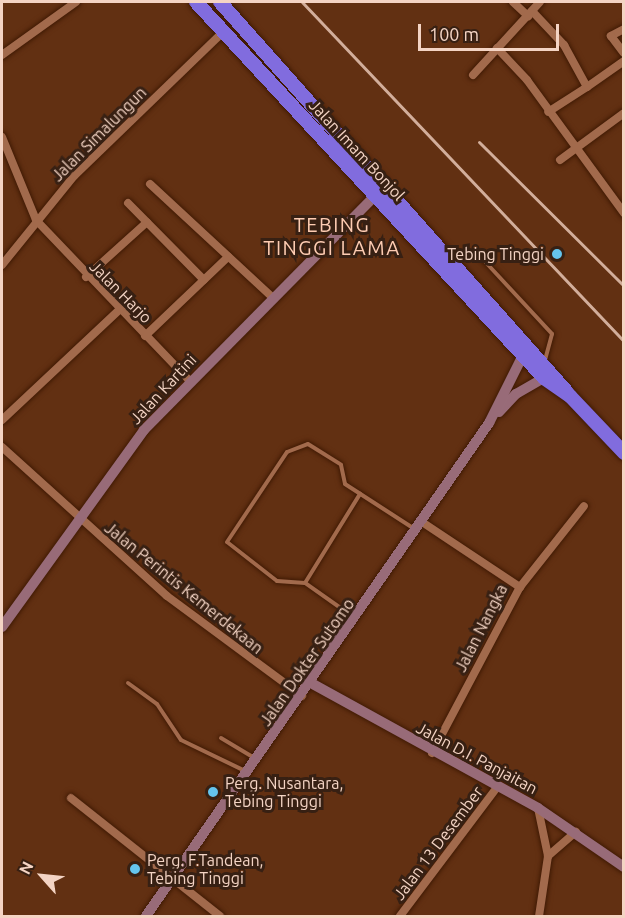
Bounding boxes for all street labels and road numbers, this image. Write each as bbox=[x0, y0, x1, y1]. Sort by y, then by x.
street label: Jalan Simalungun bbox=[48, 83, 150, 185]
street label: Jalan Imam Bonjol bbox=[305, 96, 409, 204]
street label: Jalan Harjo bbox=[86, 257, 156, 327]
street label: Jalan Kartini bbox=[126, 350, 200, 428]
street label: Jalan Perintis Kemerdekaan bbox=[101, 518, 267, 658]
street label: Jalan Nangka bbox=[451, 581, 511, 675]
street label: Jalan Dokter Sutomo bbox=[256, 595, 358, 729]
street label: Jalan D.I. Panjaitan bbox=[413, 718, 541, 798]
street label: Jalan 13 Desember bbox=[389, 783, 487, 903]

